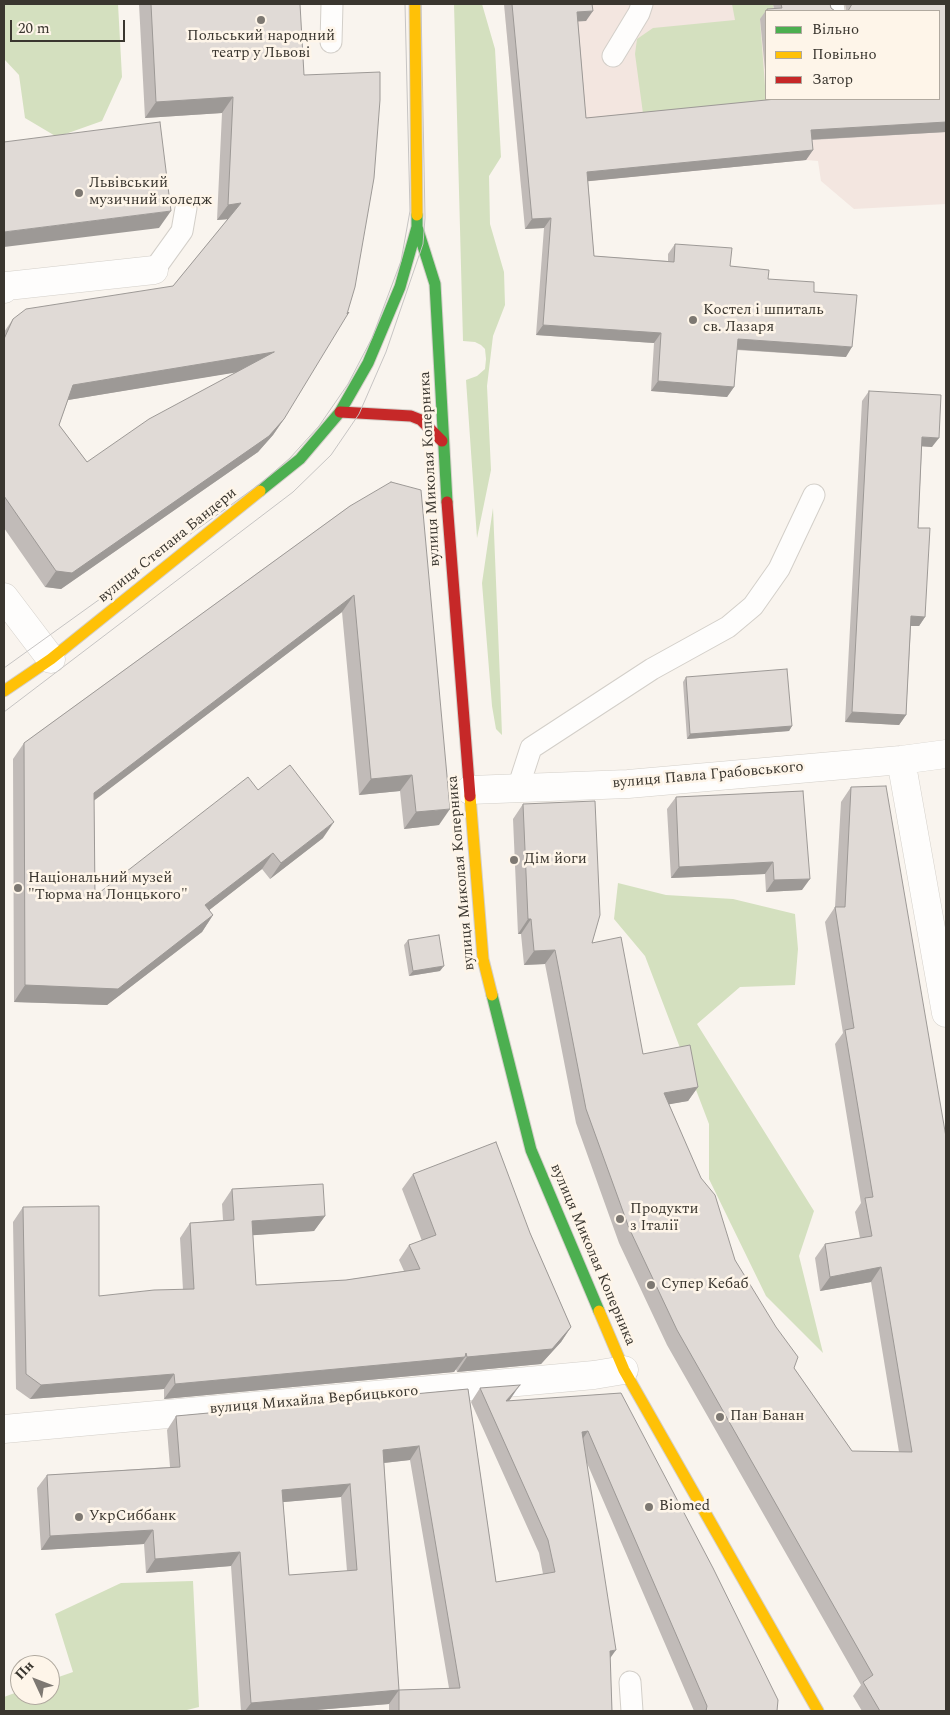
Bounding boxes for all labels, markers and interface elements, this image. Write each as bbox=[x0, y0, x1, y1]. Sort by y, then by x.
scale bar bbox=[12, 10, 128, 42]
legend bbox=[765, 10, 940, 100]
marker: Польський народний театр у Львові bbox=[255, 14, 267, 26]
text: 20 m bbox=[18, 17, 50, 40]
text: Вільно bbox=[812, 18, 859, 41]
place label: Польський народний театр у Львові bbox=[187, 28, 335, 63]
text: Повільно bbox=[812, 43, 877, 66]
text: Затор bbox=[812, 68, 853, 91]
place label: Львівський музичний коледж bbox=[89, 175, 213, 210]
marker: Львівський музичний коледж bbox=[73, 187, 85, 199]
place label: Костел і шпиталь св. Лазаря bbox=[703, 302, 824, 337]
marker: Костел і шпиталь св. Лазаря bbox=[687, 314, 699, 326]
street label: вулиця Миколая Коперника bbox=[417, 371, 445, 567]
street label: вулиця Степана Бандери bbox=[95, 485, 241, 607]
street label: вулиця Павла Грабовського bbox=[612, 759, 804, 793]
street label: вулиця Миколая Коперника bbox=[445, 775, 479, 971]
place label: Дім йоги bbox=[524, 851, 587, 869]
marker: Дім йоги bbox=[508, 854, 520, 866]
place label: Національний музей "Тюрма на Лонцького" bbox=[28, 870, 188, 905]
marker: Національний музей "Тюрма на Лонцького" bbox=[12, 882, 24, 894]
street label: вулиця Миколая Коперника bbox=[545, 1161, 639, 1349]
place label: Продукти з Італії bbox=[630, 1201, 698, 1236]
marker: Продукти з Італії bbox=[614, 1213, 626, 1225]
place label: Супер Кебаб bbox=[661, 1276, 749, 1294]
marker: Супер Кебаб bbox=[645, 1279, 657, 1291]
street label: вулиця Михайла Вербицького bbox=[209, 1383, 419, 1419]
place label: Пан Банан bbox=[730, 1408, 804, 1426]
marker: Пан Банан bbox=[714, 1411, 726, 1423]
place label: Biomed bbox=[659, 1498, 710, 1516]
marker: Biomed bbox=[643, 1501, 655, 1513]
place label: УкрСиббанк bbox=[89, 1508, 176, 1526]
marker: УкрСиббанк bbox=[73, 1511, 85, 1523]
north arrow bbox=[10, 1655, 60, 1705]
text: Пн bbox=[10, 1656, 39, 1685]

